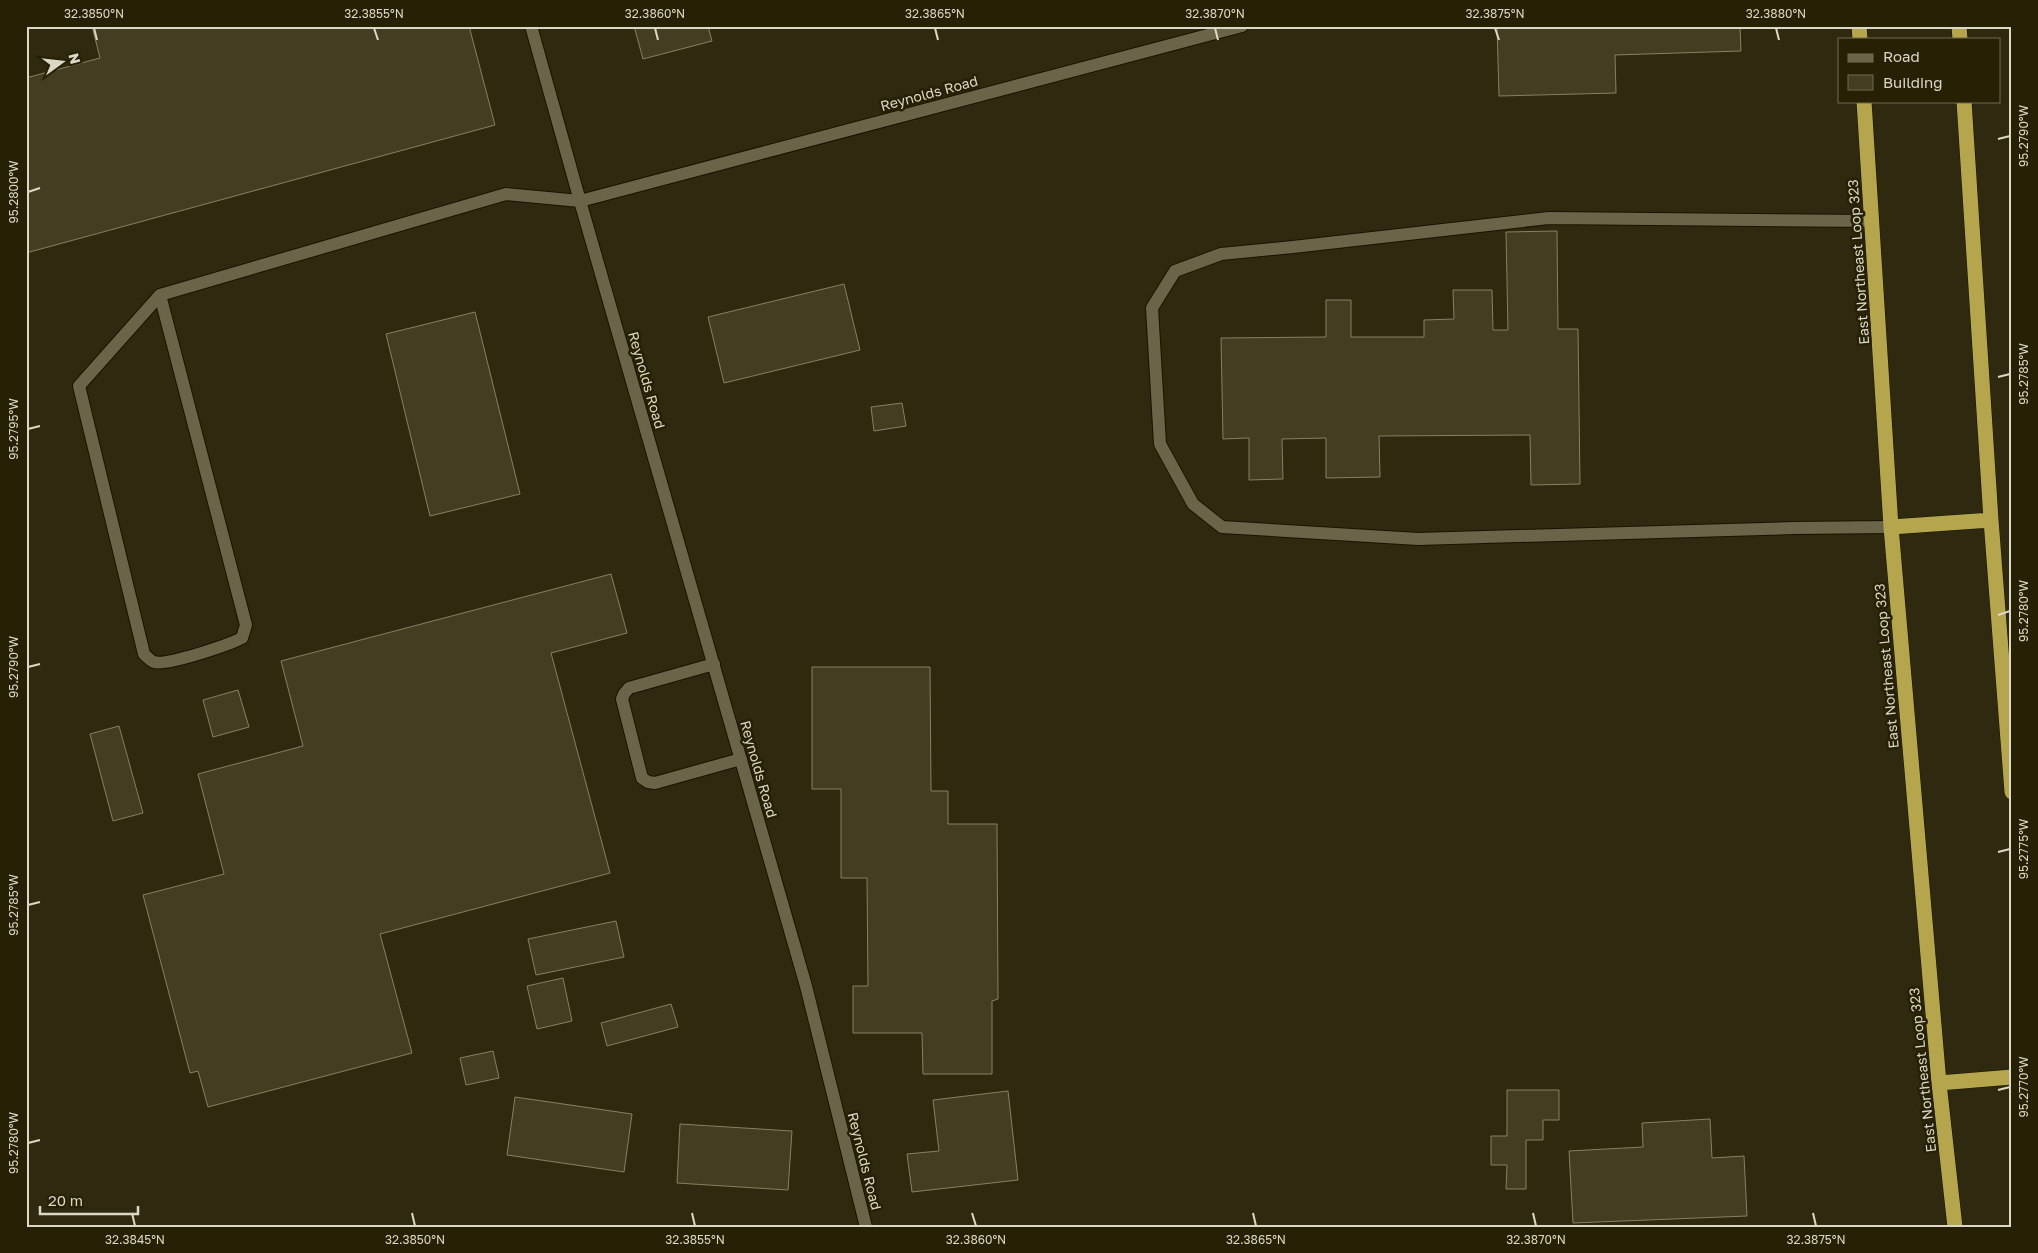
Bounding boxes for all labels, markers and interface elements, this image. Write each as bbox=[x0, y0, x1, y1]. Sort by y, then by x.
text: 32.3850°N bbox=[64, 6, 124, 21]
text: 32.3855°N bbox=[344, 6, 404, 21]
text: 32.3860°N bbox=[625, 6, 685, 21]
text: 32.3865°N bbox=[905, 6, 965, 21]
text: 32.3870°N bbox=[1185, 6, 1245, 21]
text: 32.3875°N bbox=[1465, 6, 1525, 21]
text: 32.3880°N bbox=[1746, 6, 1806, 21]
north arrow bbox=[38, 38, 88, 88]
legend bbox=[1838, 38, 2000, 102]
text: Road bbox=[1883, 47, 1920, 65]
text: N bbox=[65, 51, 85, 66]
street label: Reynolds Road bbox=[878, 72, 980, 114]
text: Building bbox=[1883, 73, 1943, 91]
text: 95.2790°W bbox=[2016, 105, 2031, 167]
text: 95.2800°W bbox=[6, 160, 21, 224]
street label: East Northeast Loop 323 bbox=[1844, 179, 1872, 345]
street label: Reynolds Road bbox=[625, 329, 669, 431]
text: 95.2785°W bbox=[2016, 343, 2031, 405]
text: 95.2795°W bbox=[6, 398, 21, 460]
text: 95.2780°W bbox=[2016, 579, 2031, 642]
street label: East Northeast Loop 323 bbox=[1870, 583, 1902, 749]
text: 95.2790°W bbox=[6, 636, 21, 698]
street label: Reynolds Road bbox=[737, 718, 781, 820]
text: 95.2775°W bbox=[2016, 818, 2031, 879]
text: 95.2785°W bbox=[6, 874, 21, 936]
street label: East Northeast Loop 323 bbox=[1905, 987, 1939, 1153]
text: 95.2770°W bbox=[2016, 1056, 2031, 1118]
street label: Reynolds Road bbox=[845, 1110, 885, 1212]
text: 95.2780°W bbox=[6, 1111, 21, 1174]
scale bar bbox=[40, 1183, 138, 1215]
text: 20 m bbox=[48, 1191, 83, 1209]
text: 32.3845°N bbox=[105, 1232, 165, 1247]
text: 32.3850°N bbox=[385, 1232, 445, 1247]
text: 32.3855°N bbox=[665, 1232, 725, 1247]
text: 32.3860°N bbox=[946, 1232, 1006, 1247]
text: 32.3865°N bbox=[1226, 1232, 1286, 1247]
text: 32.3870°N bbox=[1506, 1232, 1566, 1247]
text: 32.3875°N bbox=[1786, 1232, 1846, 1247]

